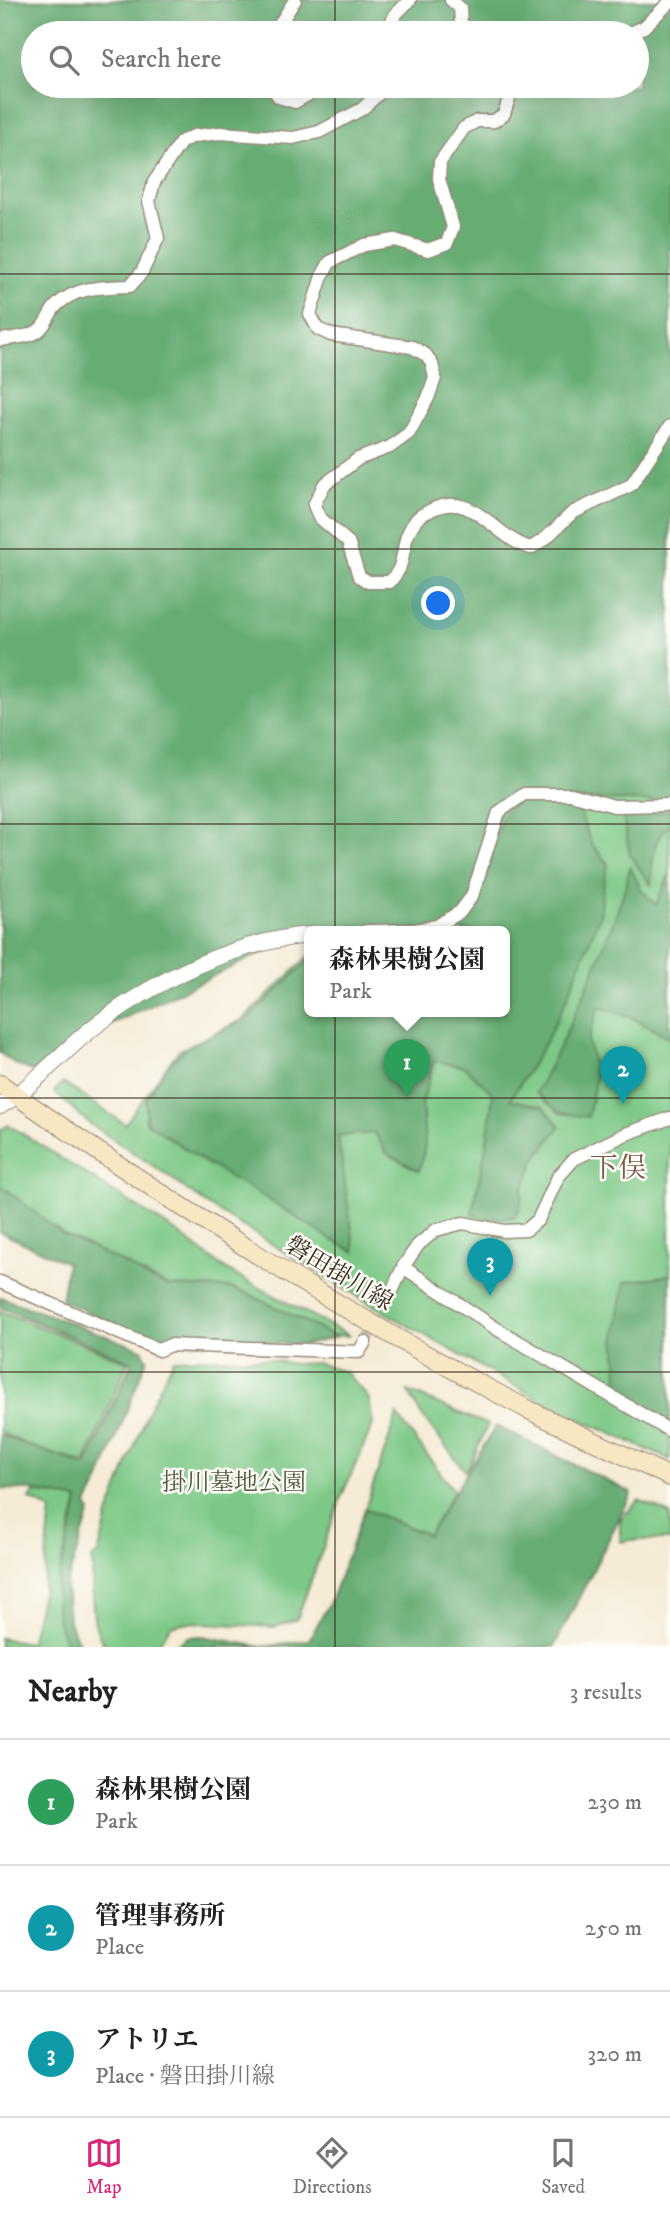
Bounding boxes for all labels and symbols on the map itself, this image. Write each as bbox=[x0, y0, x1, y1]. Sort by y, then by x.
your location bbox=[421, 586, 455, 620]
pin: 1 bbox=[384, 1039, 430, 1097]
pin: 2 bbox=[600, 1046, 646, 1104]
district label: 下俣 bbox=[590, 1151, 646, 1186]
street label: 磐田掛川線 bbox=[280, 1230, 398, 1318]
pin: 3 bbox=[467, 1238, 513, 1296]
park label: 掛川墓地公園 bbox=[162, 1468, 306, 1498]

